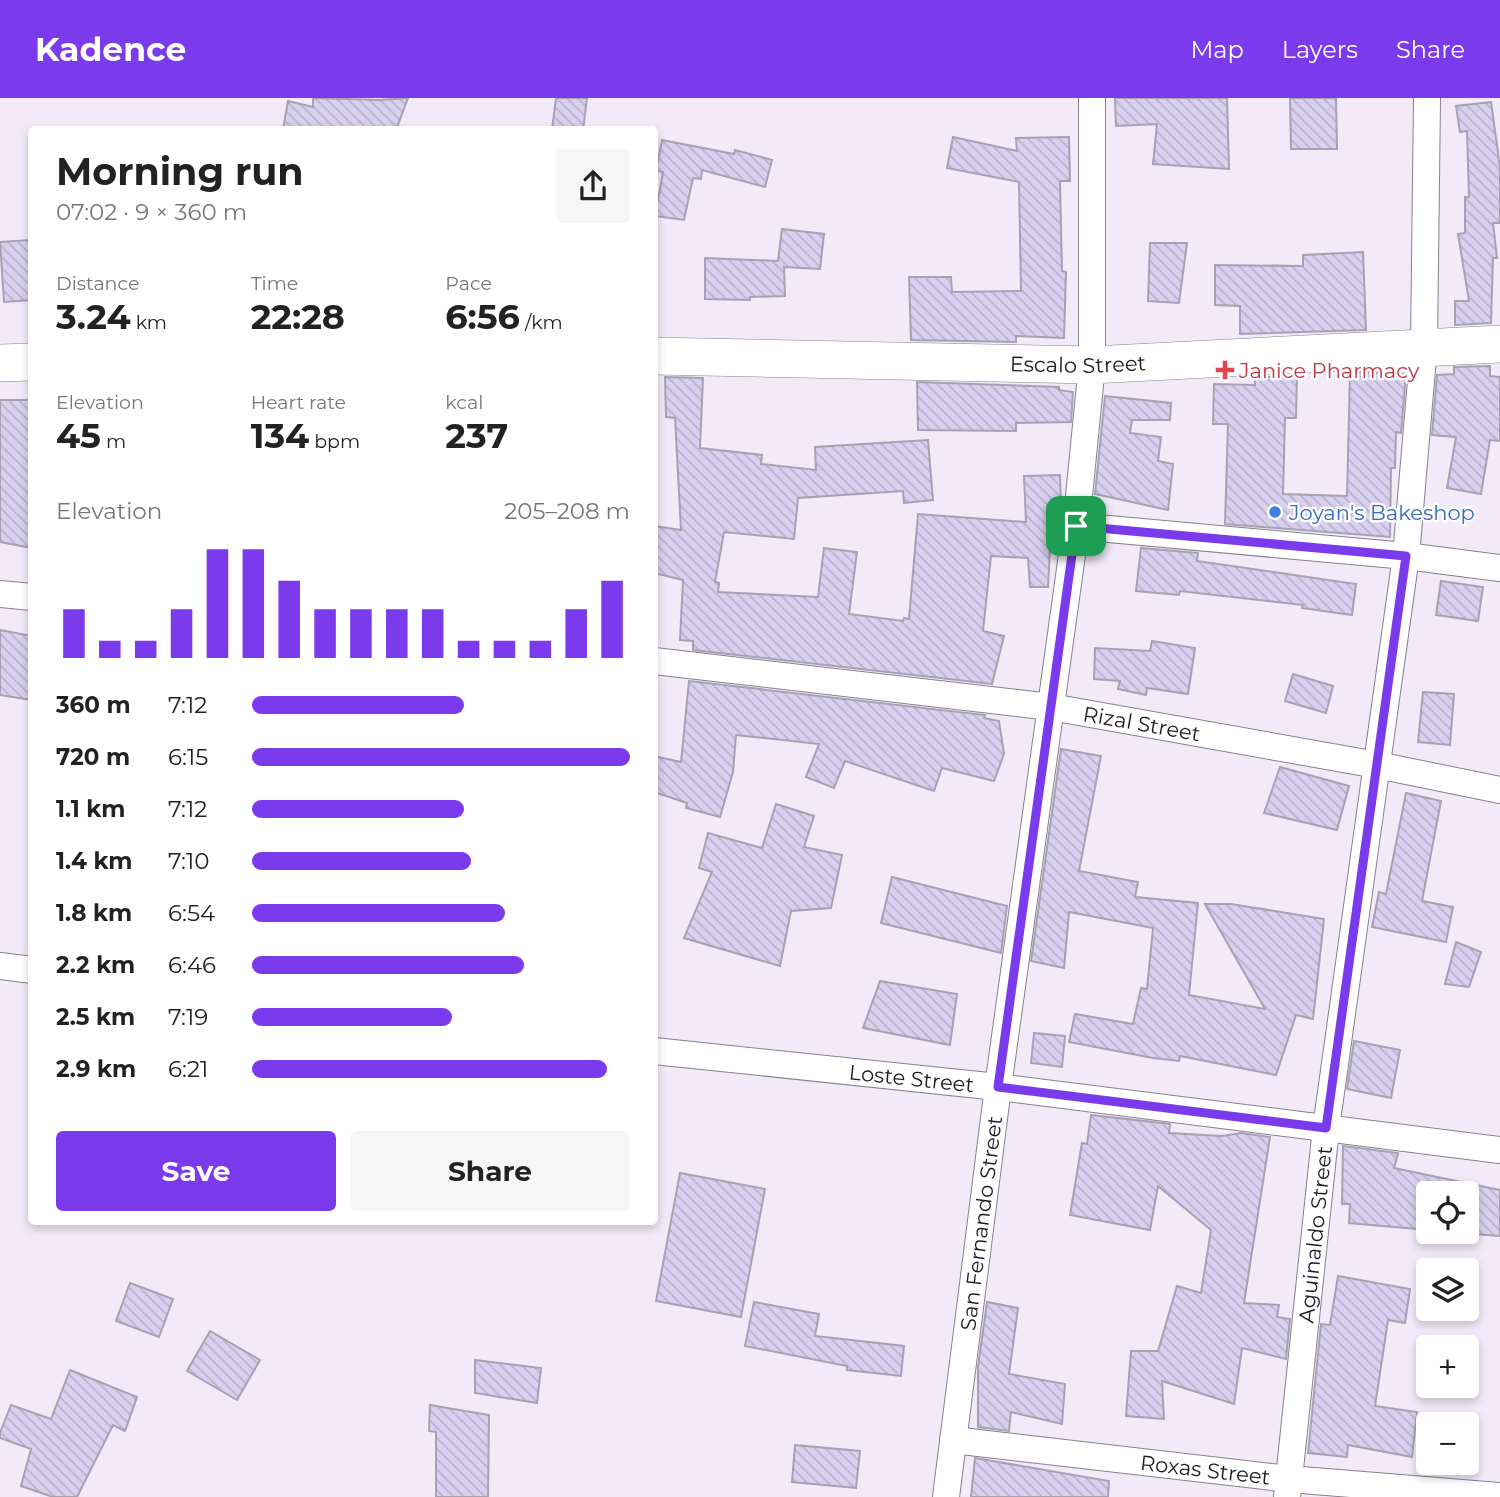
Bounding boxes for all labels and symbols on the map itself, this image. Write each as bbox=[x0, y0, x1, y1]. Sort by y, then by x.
street label: Escalo Street bbox=[1010, 350, 1147, 378]
place label: Janice Pharmacy bbox=[1238, 358, 1420, 383]
marker: Janice Pharmacy bbox=[1217, 362, 1233, 378]
pin bbox=[1046, 496, 1106, 556]
place label: Joyan's Bakeshop bbox=[1288, 500, 1475, 525]
marker: Joyan's Bakeshop bbox=[1267, 504, 1283, 520]
street label: Rizal Street bbox=[1081, 700, 1203, 746]
street label: Loste Street bbox=[848, 1059, 975, 1097]
street label: San Fernando Street bbox=[955, 1114, 1007, 1332]
street label: Aguinaldo Street bbox=[1293, 1145, 1337, 1324]
street label: Roxas Street bbox=[1139, 1449, 1272, 1489]

